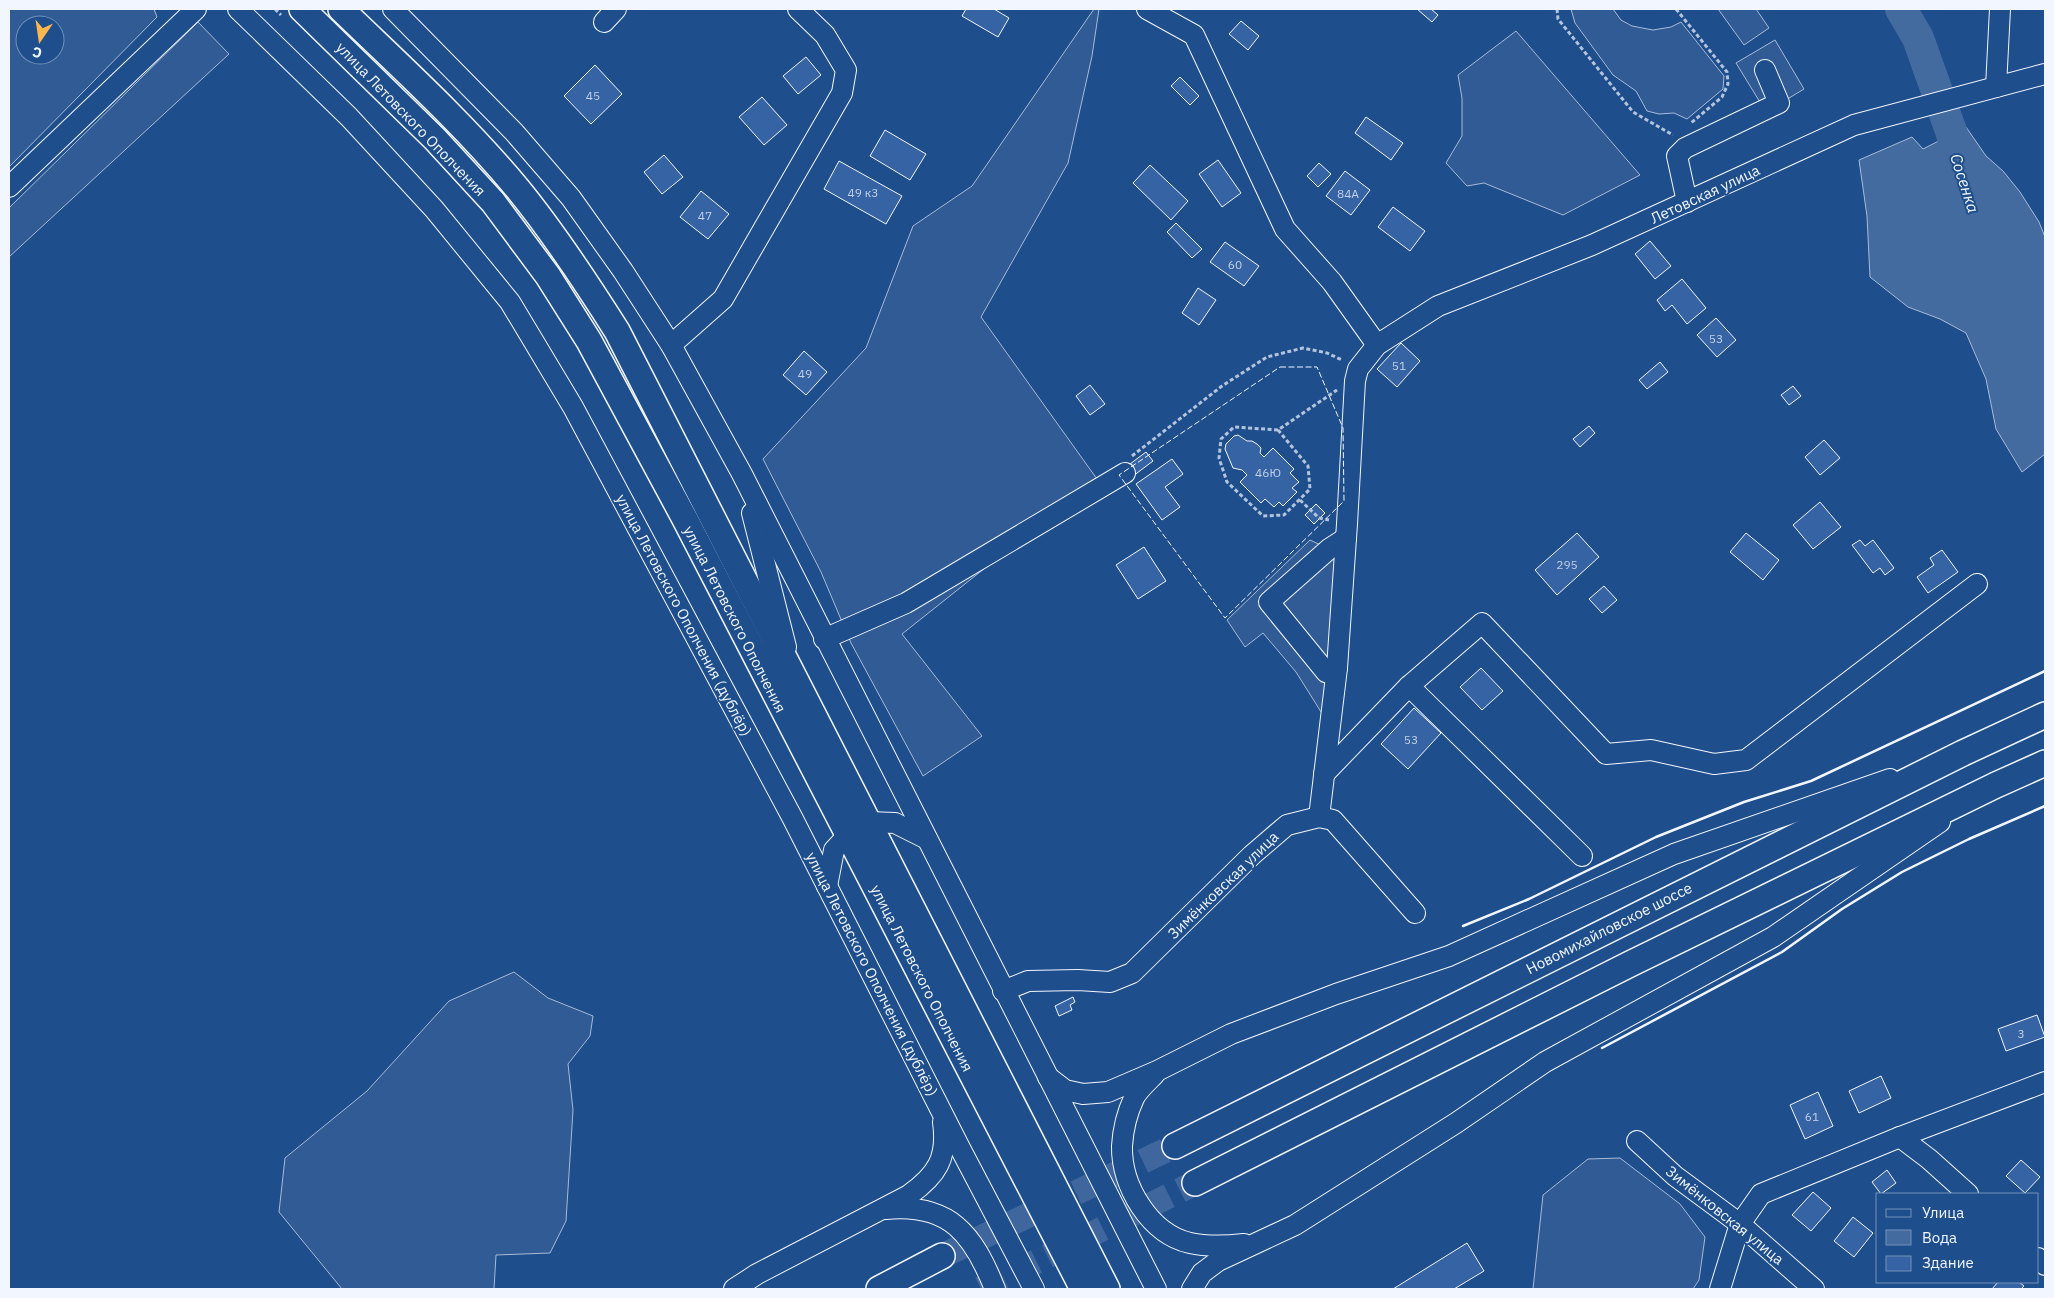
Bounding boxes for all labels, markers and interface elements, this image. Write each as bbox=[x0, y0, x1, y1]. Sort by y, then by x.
north arrow bbox=[15, 15, 65, 65]
street label: улица Летовского Ополчения bbox=[332, 38, 490, 200]
text: С bbox=[31, 43, 44, 62]
house number: 45 bbox=[586, 88, 600, 103]
water label: Сосенка bbox=[1946, 151, 1984, 215]
street label: Летовская улица bbox=[1647, 160, 1763, 228]
house number: 49 к3 bbox=[847, 185, 879, 200]
house number: 84А bbox=[1337, 186, 1359, 201]
house number: 47 bbox=[698, 208, 712, 223]
house number: 60 bbox=[1228, 257, 1242, 272]
house number: 53 bbox=[1709, 331, 1723, 346]
house number: 51 bbox=[1392, 358, 1406, 373]
house number: 49 bbox=[798, 366, 812, 381]
house number: 46Ю bbox=[1255, 465, 1281, 480]
street label: улица Летовского Ополчения (дублёр) bbox=[612, 491, 756, 739]
street label: улица Летовского Ополчения bbox=[680, 523, 790, 715]
house number: 295 bbox=[1556, 557, 1578, 572]
house number: 53 bbox=[1404, 732, 1418, 747]
street label: Зимёнковская улица bbox=[1164, 827, 1282, 943]
street label: улица Летовского Ополчения (дублёр) bbox=[802, 849, 942, 1099]
street label: Новомихайловское шоссе bbox=[1523, 878, 1695, 978]
street label: улица Летовского Ополчения bbox=[867, 882, 977, 1074]
house number: 3 bbox=[2017, 1026, 2025, 1041]
house number: 61 bbox=[1805, 1109, 1819, 1124]
street label: Зимёнковская улица bbox=[1662, 1161, 1788, 1269]
legend bbox=[1876, 1193, 2039, 1283]
text: Улица bbox=[1922, 1203, 1964, 1222]
text: Вода bbox=[1922, 1228, 1957, 1247]
text: Здание bbox=[1922, 1253, 1974, 1272]

